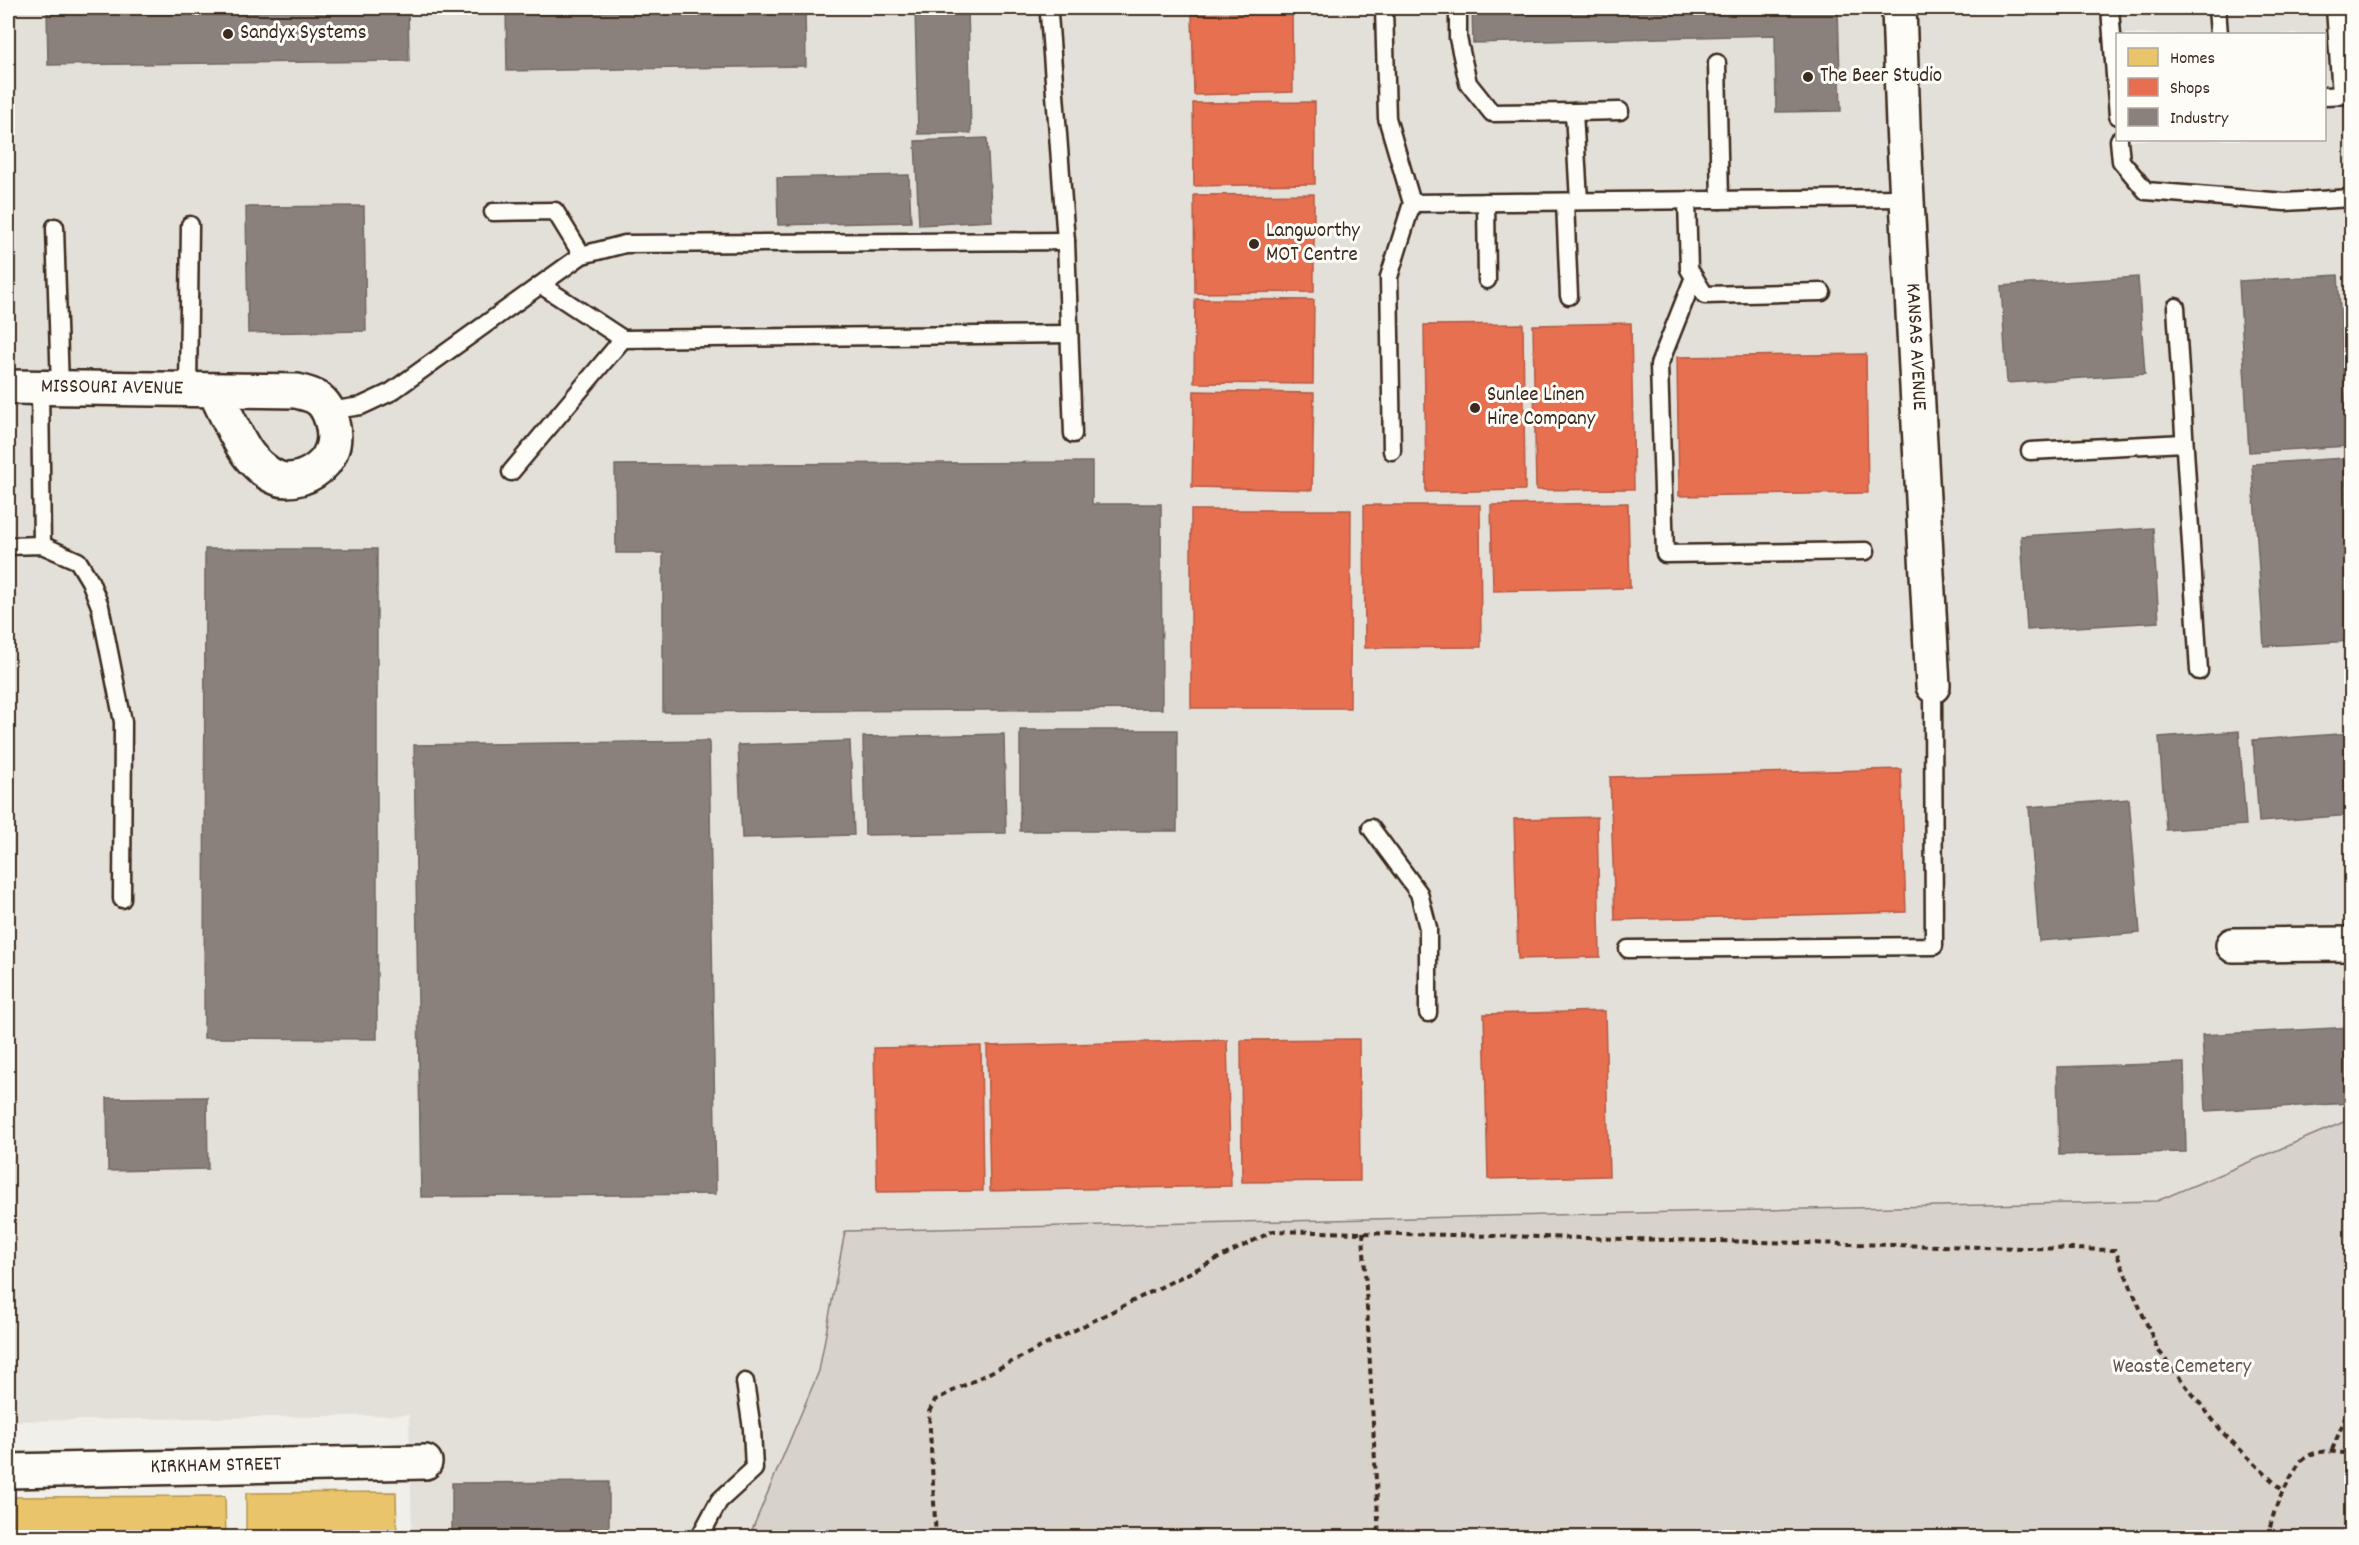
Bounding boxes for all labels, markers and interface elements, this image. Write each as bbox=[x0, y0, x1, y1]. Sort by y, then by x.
place label: Sandyx Systems bbox=[240, 19, 367, 49]
marker: Sandyx Systems bbox=[221, 27, 235, 41]
legend bbox=[2116, 33, 2326, 141]
text: Homes bbox=[2170, 47, 2215, 72]
place label: The Beer Studio bbox=[1820, 62, 1942, 92]
marker: The Beer Studio bbox=[1801, 70, 1815, 84]
text: Shops bbox=[2170, 77, 2210, 102]
text: Industry bbox=[2170, 107, 2229, 132]
place label: Langworthy MOT Centre bbox=[1266, 217, 1360, 271]
marker: Langworthy MOT Centre bbox=[1247, 237, 1261, 251]
street label: KANSAS AVENUE bbox=[1896, 282, 1933, 412]
street label: MISSOURI AVENUE bbox=[41, 372, 184, 404]
place label: Sunlee Linen Hire Company bbox=[1487, 381, 1596, 435]
marker: Sunlee Linen Hire Company bbox=[1468, 401, 1482, 415]
park label: Weaste Cemetery bbox=[2113, 1353, 2252, 1383]
street label: KIRKHAM STREET bbox=[150, 1450, 282, 1483]

